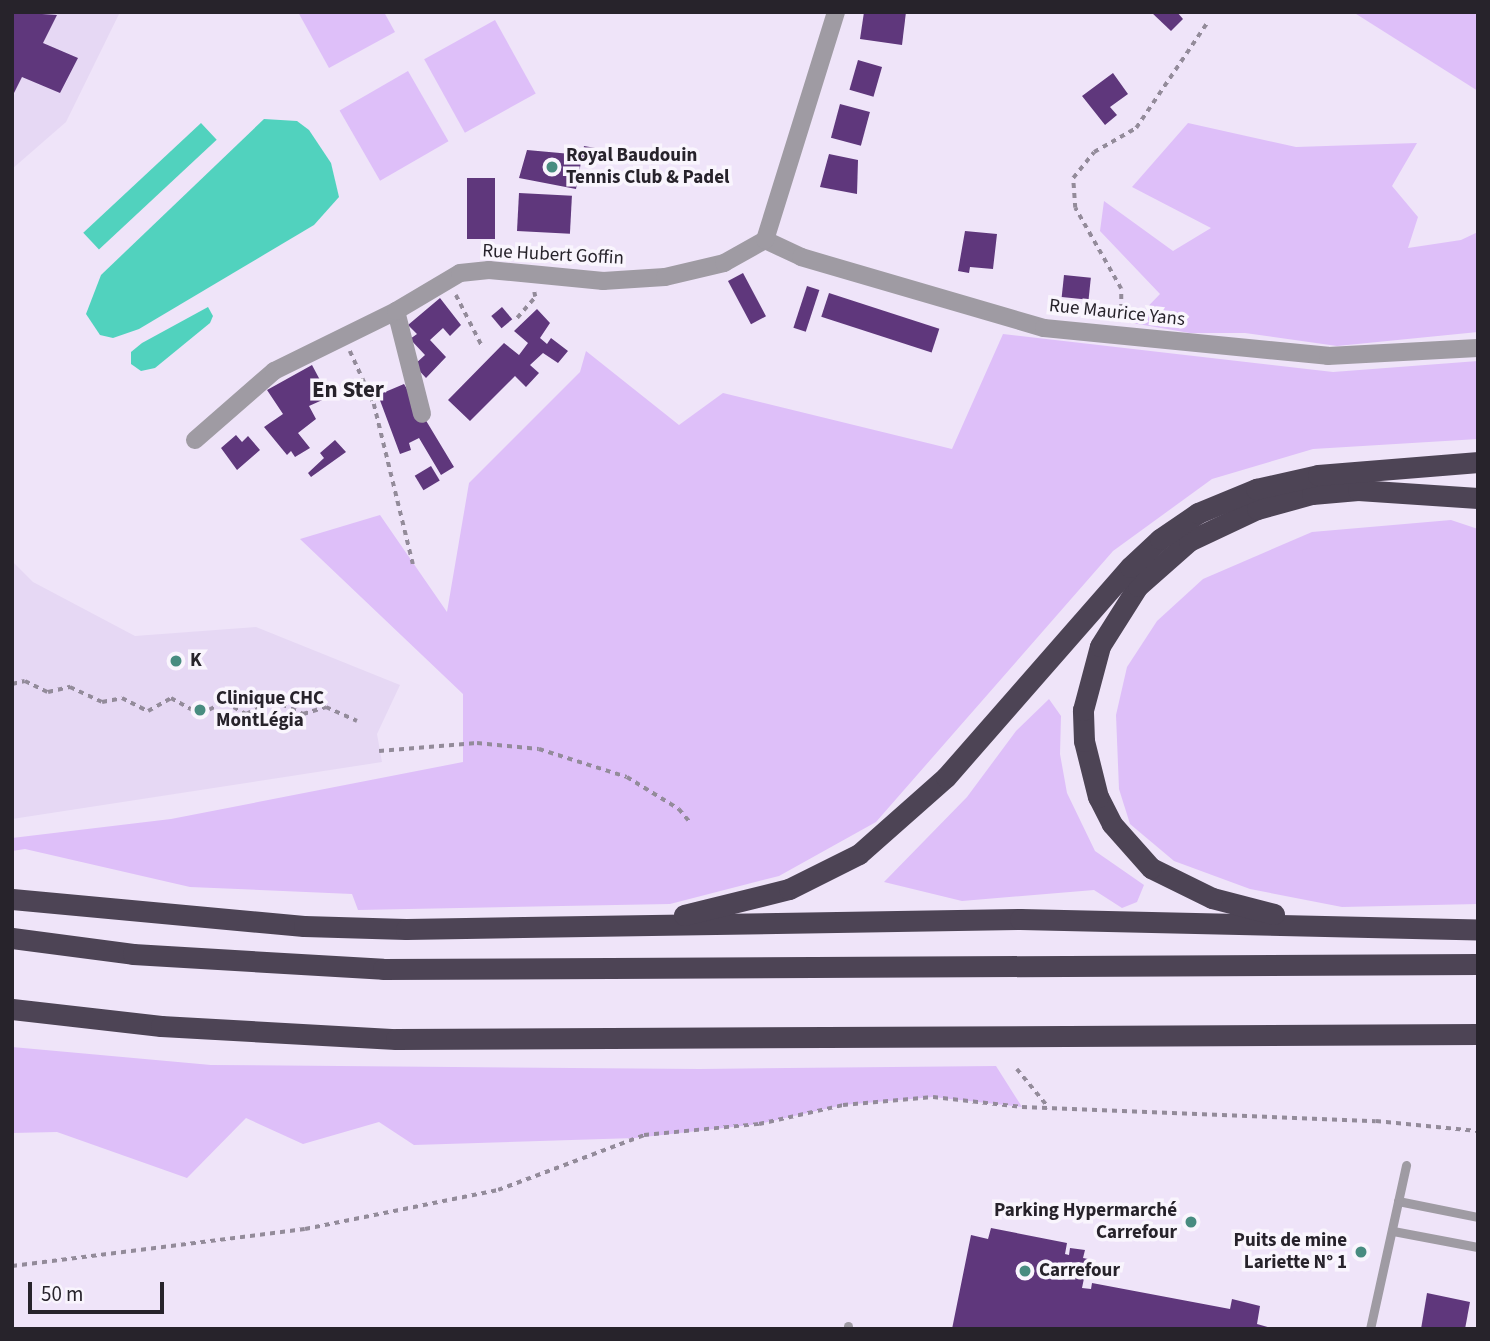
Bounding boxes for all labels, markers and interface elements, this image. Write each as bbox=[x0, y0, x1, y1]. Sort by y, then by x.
place label: Royal Baudouin Tennis Club & Padel bbox=[566, 145, 729, 189]
marker: Royal Baudouin Tennis Club & Padel bbox=[544, 159, 560, 175]
street label: Rue Hubert Goffin bbox=[482, 240, 624, 270]
street label: Rue Maurice Yans bbox=[1048, 295, 1186, 331]
district label: En Ster bbox=[312, 376, 384, 404]
place label: K bbox=[190, 650, 202, 672]
marker: K bbox=[168, 653, 184, 669]
place label: Clinique CHC MontLégia bbox=[216, 688, 324, 732]
marker: Clinique CHC MontLégia bbox=[190, 700, 210, 720]
place label: Parking Hypermarché Carrefour bbox=[994, 1200, 1177, 1244]
marker: Parking Hypermarché Carrefour bbox=[1183, 1214, 1199, 1230]
place label: Puits de mine Lariette N° 1 bbox=[1234, 1230, 1347, 1274]
marker: Puits de mine Lariette N° 1 bbox=[1353, 1244, 1369, 1260]
place label: Carrefour bbox=[1039, 1260, 1120, 1282]
marker: Carrefour bbox=[1017, 1263, 1033, 1279]
scale bar bbox=[32, 1268, 168, 1312]
text: 50 m bbox=[41, 1279, 83, 1309]

